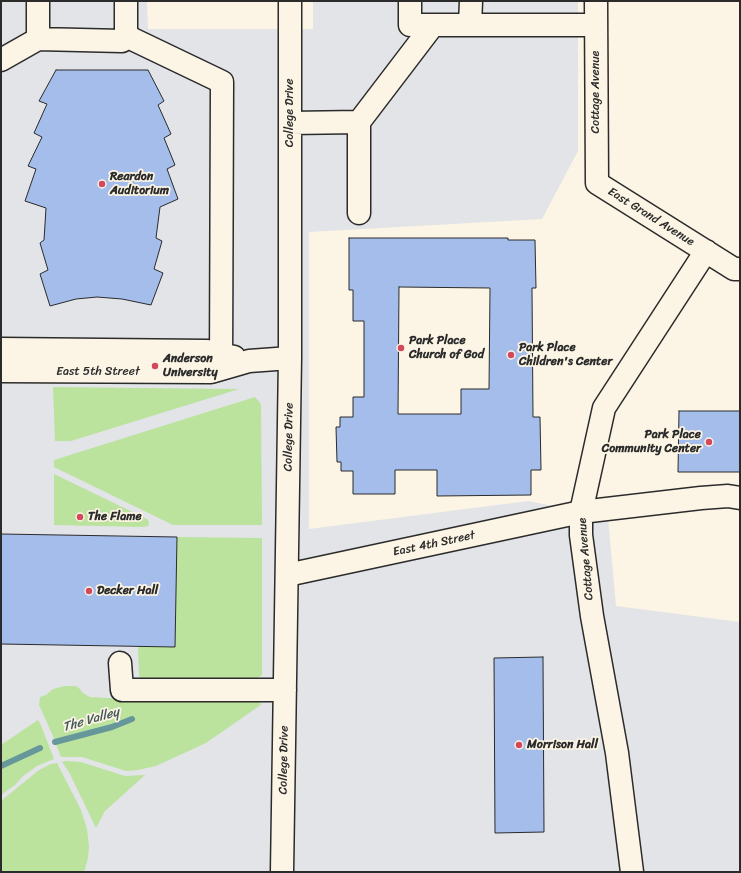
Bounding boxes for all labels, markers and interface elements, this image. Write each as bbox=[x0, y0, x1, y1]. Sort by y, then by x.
street label: Cottage Avenue bbox=[589, 51, 603, 133]
street label: College Drive bbox=[283, 79, 297, 147]
place label: Reardon Auditorium bbox=[110, 170, 169, 198]
marker: Reardon Auditorium bbox=[97, 179, 107, 189]
street label: East Grand Avenue bbox=[605, 185, 697, 249]
place label: Park Place Church of God bbox=[409, 334, 484, 362]
place label: Park Place Children's Center bbox=[519, 341, 612, 369]
marker: Park Place Church of God bbox=[396, 343, 406, 353]
marker: Park Place Children's Center bbox=[506, 350, 516, 360]
place label: Anderson University bbox=[163, 352, 218, 380]
marker: Anderson University bbox=[150, 361, 160, 371]
street label: East 5th Street bbox=[56, 365, 140, 379]
street label: College Drive bbox=[281, 403, 297, 471]
place label: Park Place Community Center bbox=[602, 428, 701, 456]
marker: Park Place Community Center bbox=[704, 437, 714, 447]
place label: The Flame bbox=[88, 510, 142, 524]
marker: The Flame bbox=[75, 512, 85, 522]
street label: Cottage Avenue bbox=[575, 517, 597, 601]
street label: East 4th Street bbox=[392, 528, 476, 560]
place label: Decker Hall bbox=[97, 584, 158, 598]
marker: Decker Hall bbox=[84, 586, 94, 596]
water label: The Valley bbox=[61, 704, 121, 736]
street label: College Drive bbox=[276, 726, 292, 794]
place label: Morrison Hall bbox=[527, 738, 598, 752]
marker: Morrison Hall bbox=[514, 740, 524, 750]

